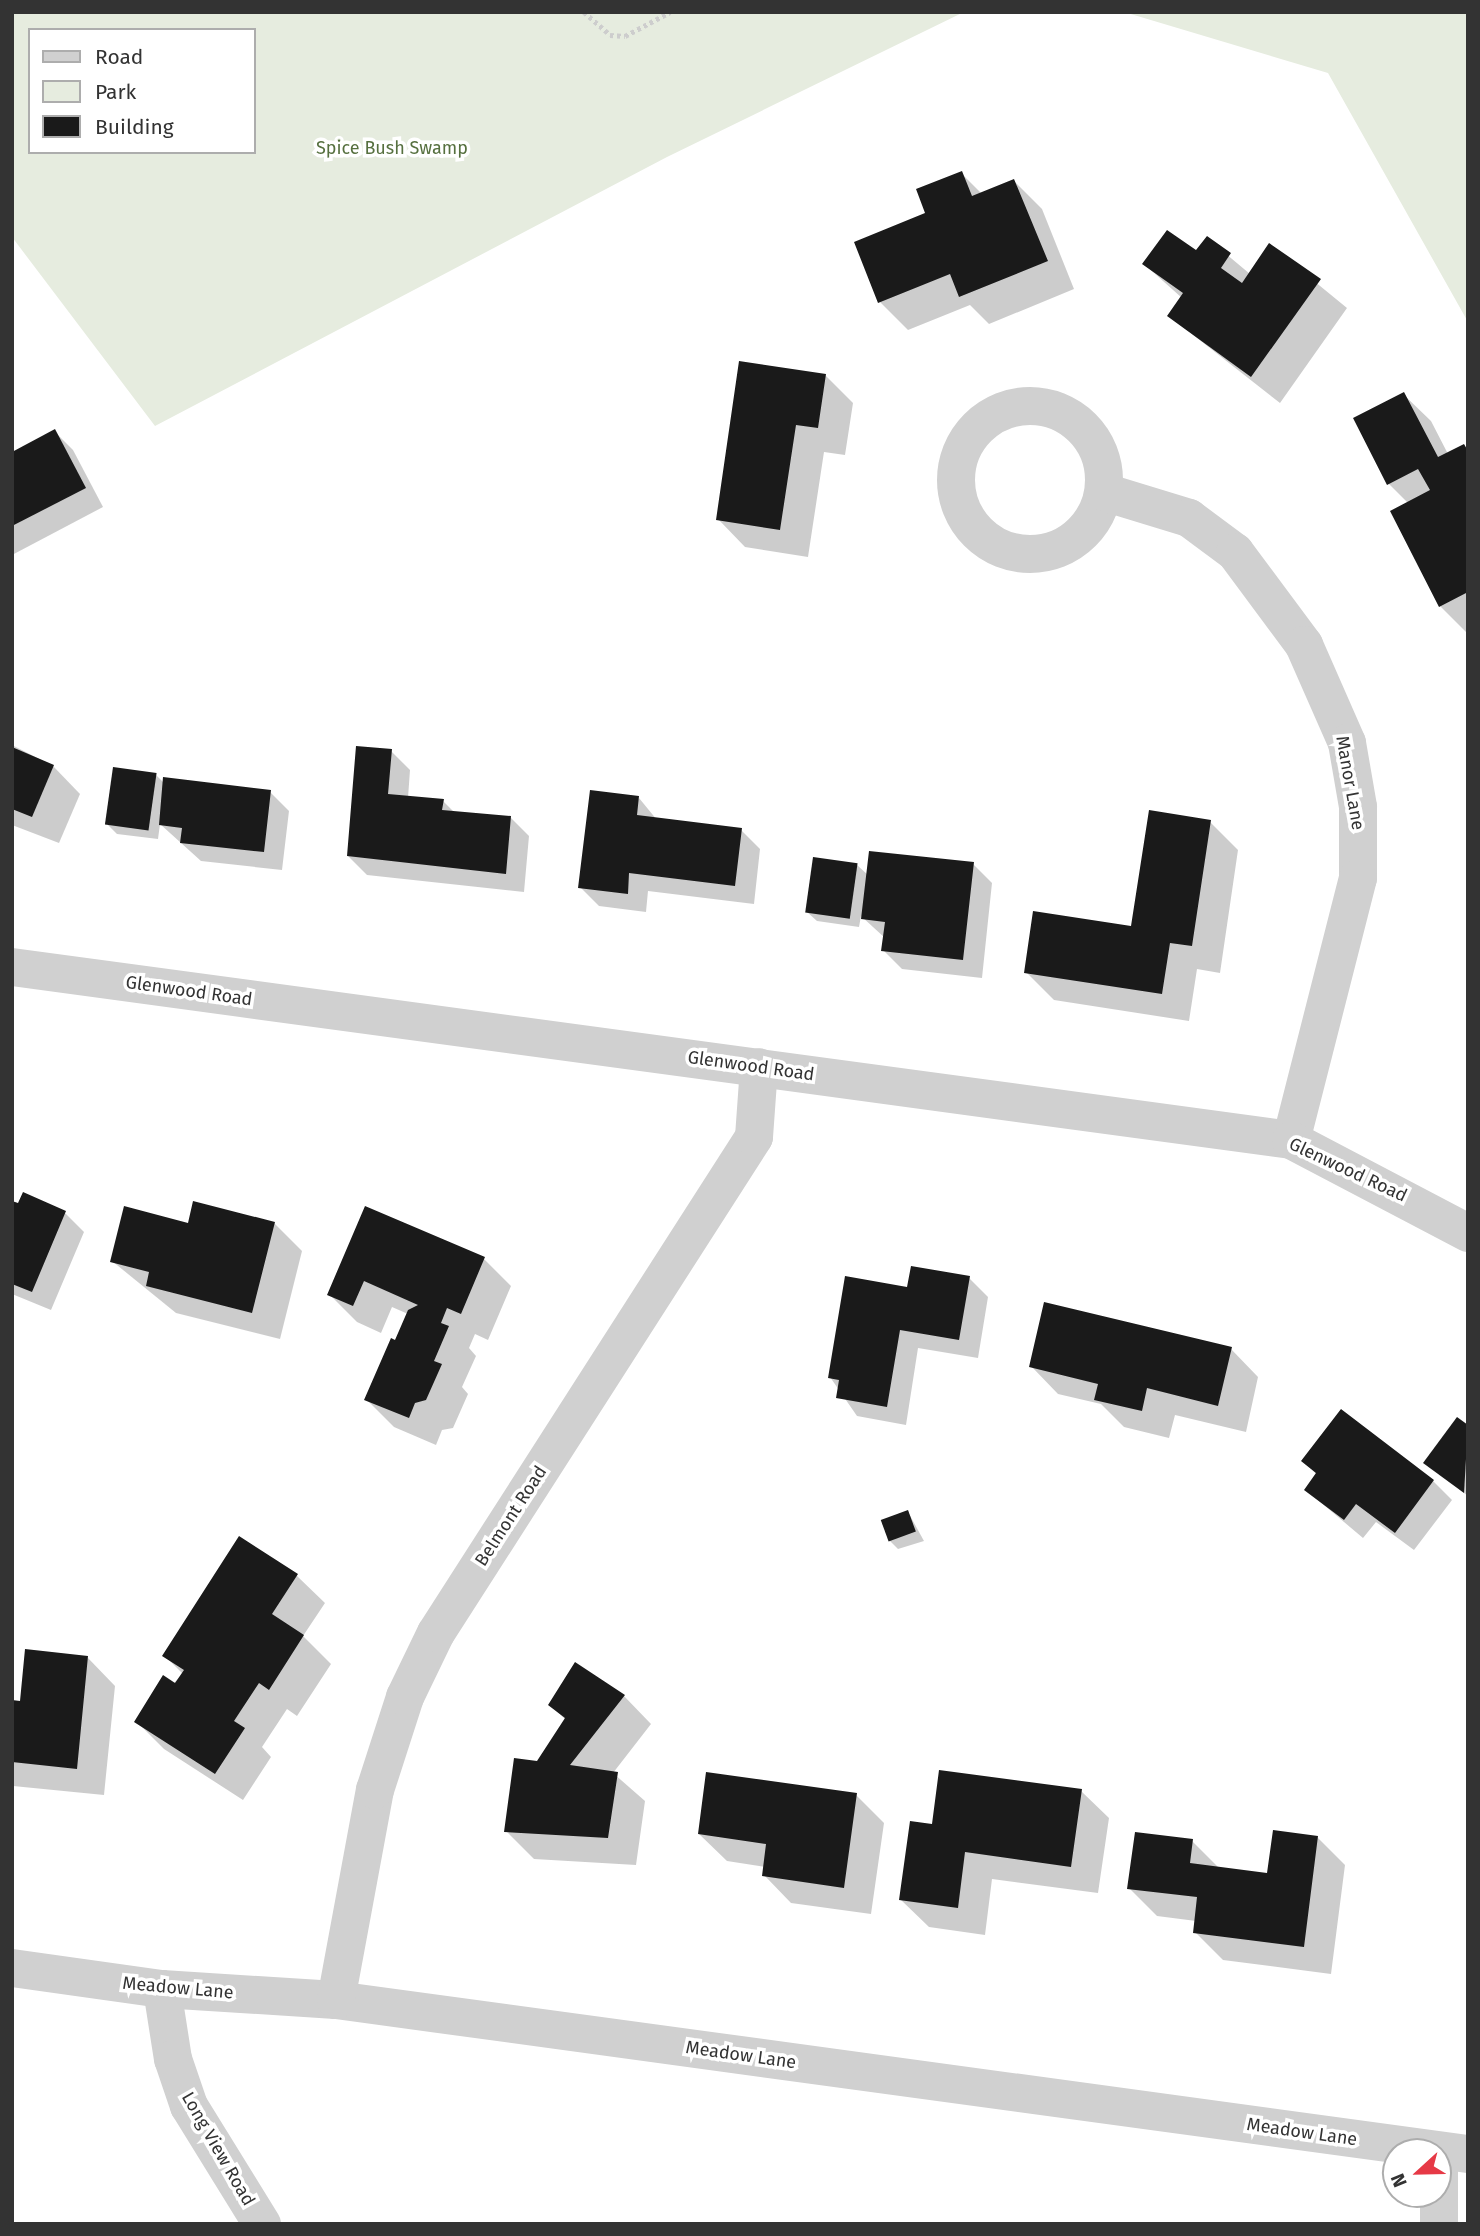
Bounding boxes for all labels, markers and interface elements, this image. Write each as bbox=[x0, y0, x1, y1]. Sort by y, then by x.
legend bbox=[28, 28, 256, 154]
text: Road bbox=[95, 44, 143, 70]
text: Park bbox=[95, 79, 136, 105]
text: Building bbox=[95, 114, 174, 140]
park label: Spice Bush Swamp bbox=[316, 137, 468, 159]
street label: Manor Lane bbox=[1331, 734, 1369, 832]
street label: Glenwood Road bbox=[124, 971, 254, 1011]
street label: Glenwood Road bbox=[686, 1046, 816, 1086]
street label: Glenwood Road bbox=[1285, 1133, 1411, 1207]
street label: Belmont Road bbox=[471, 1462, 551, 1570]
street label: Meadow Lane bbox=[122, 1972, 234, 2004]
street label: Meadow Lane bbox=[684, 2037, 798, 2073]
street label: Long View Road bbox=[177, 2088, 259, 2210]
street label: Meadow Lane bbox=[1245, 2114, 1359, 2150]
north arrow bbox=[1382, 2138, 1452, 2208]
text: N bbox=[1386, 2170, 1412, 2190]

